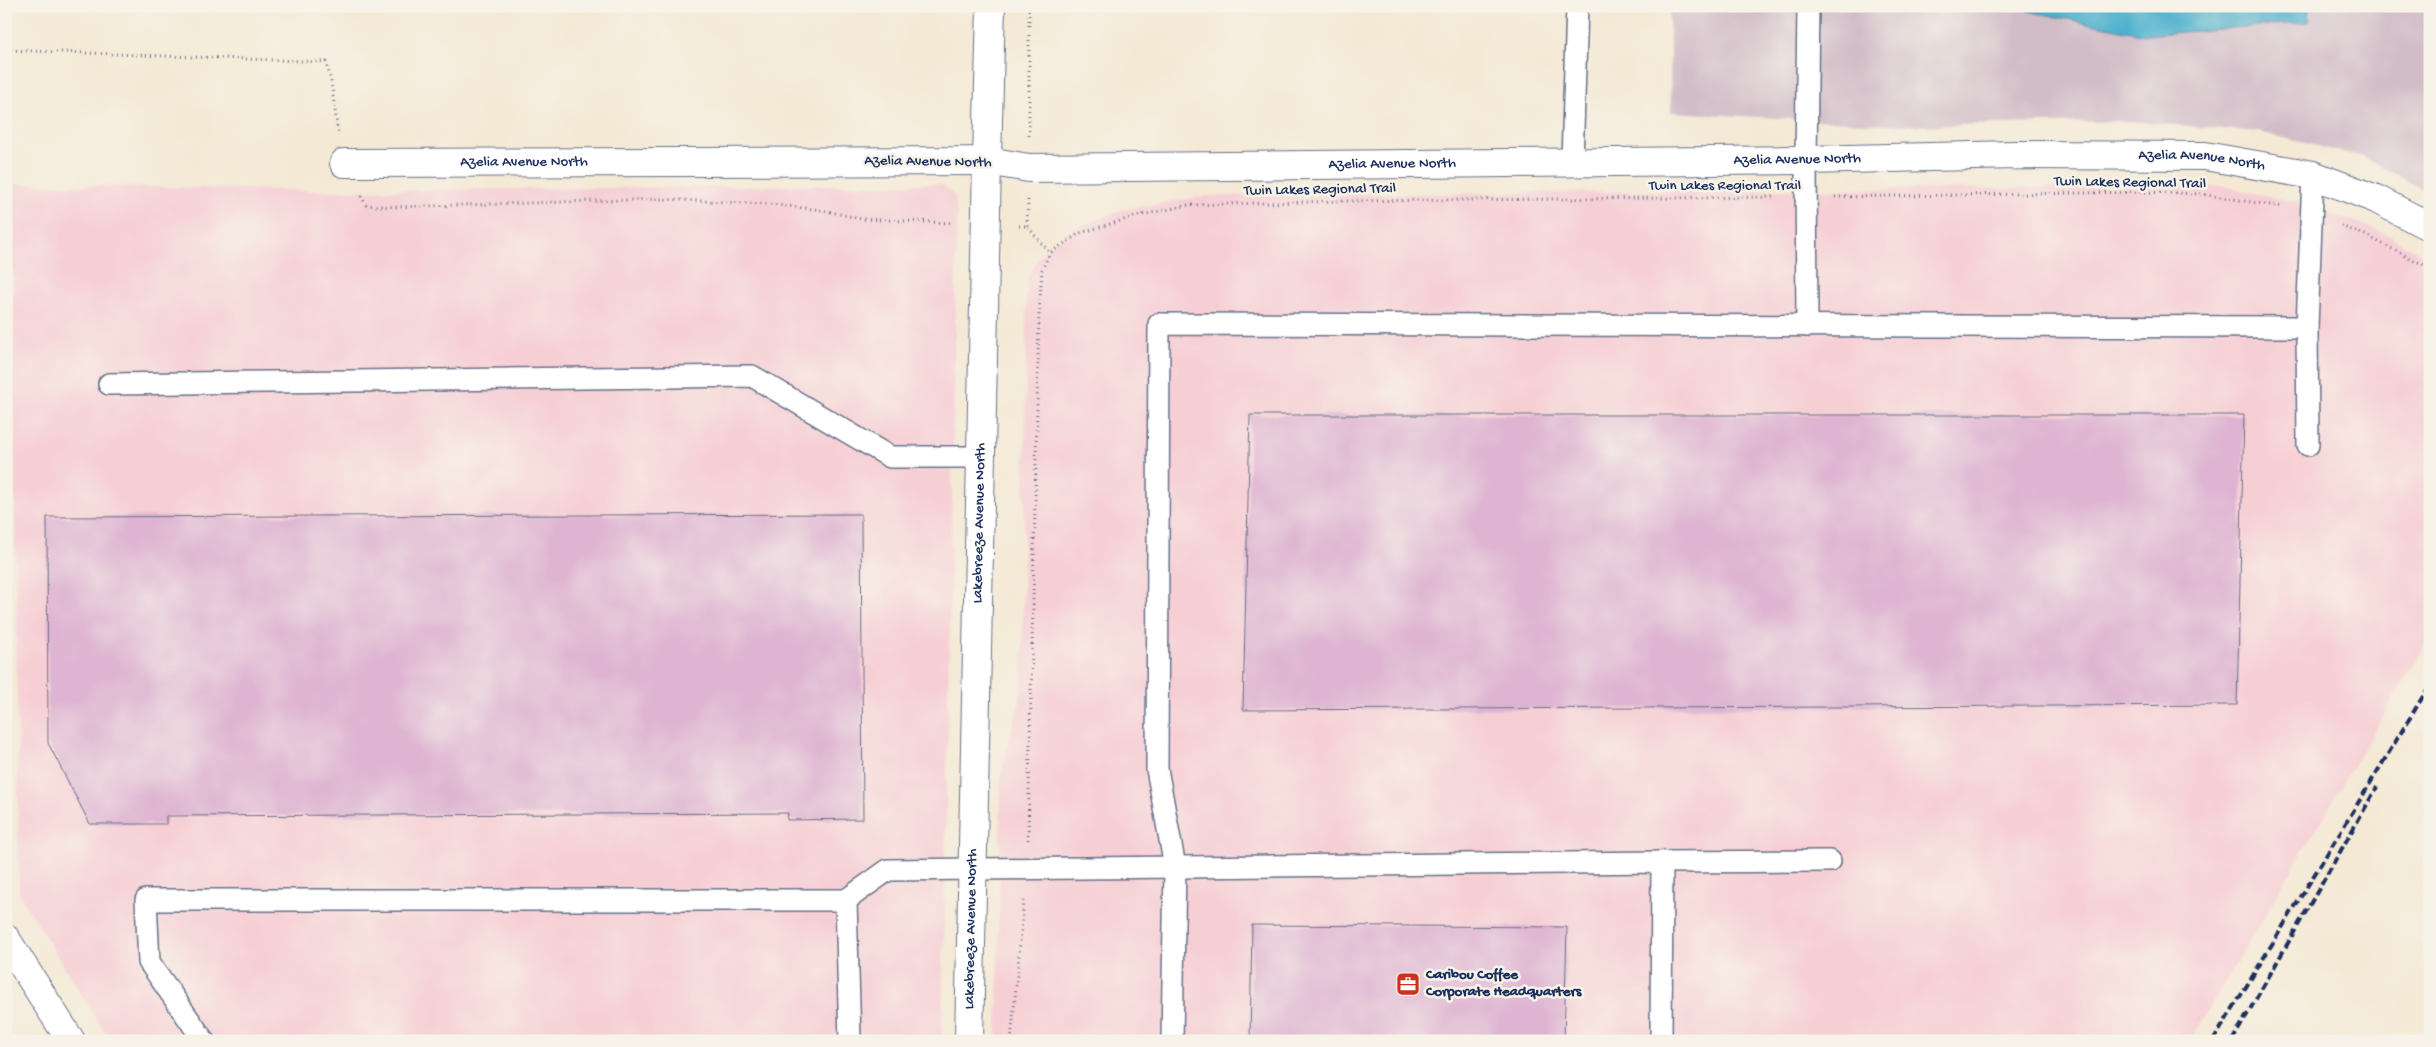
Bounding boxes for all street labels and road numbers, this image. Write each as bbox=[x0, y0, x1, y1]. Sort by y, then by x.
street label: Azelia Avenue North bbox=[2138, 147, 2267, 175]
street label: Azelia Avenue North bbox=[1733, 150, 1861, 170]
street label: Azelia Avenue North bbox=[864, 152, 992, 172]
street label: Azelia Avenue North bbox=[460, 153, 588, 172]
street label: Azelia Avenue North bbox=[1328, 155, 1456, 174]
street label: Twin Lakes Regional Trail bbox=[2053, 173, 2206, 193]
street label: Twin Lakes Regional Trail bbox=[1648, 177, 1801, 195]
street label: Twin Lakes Regional Trail bbox=[1243, 180, 1396, 200]
street label: Lakebreeze Avenue North bbox=[969, 443, 990, 604]
street label: Lakebreeze Avenue North bbox=[961, 848, 982, 1010]

